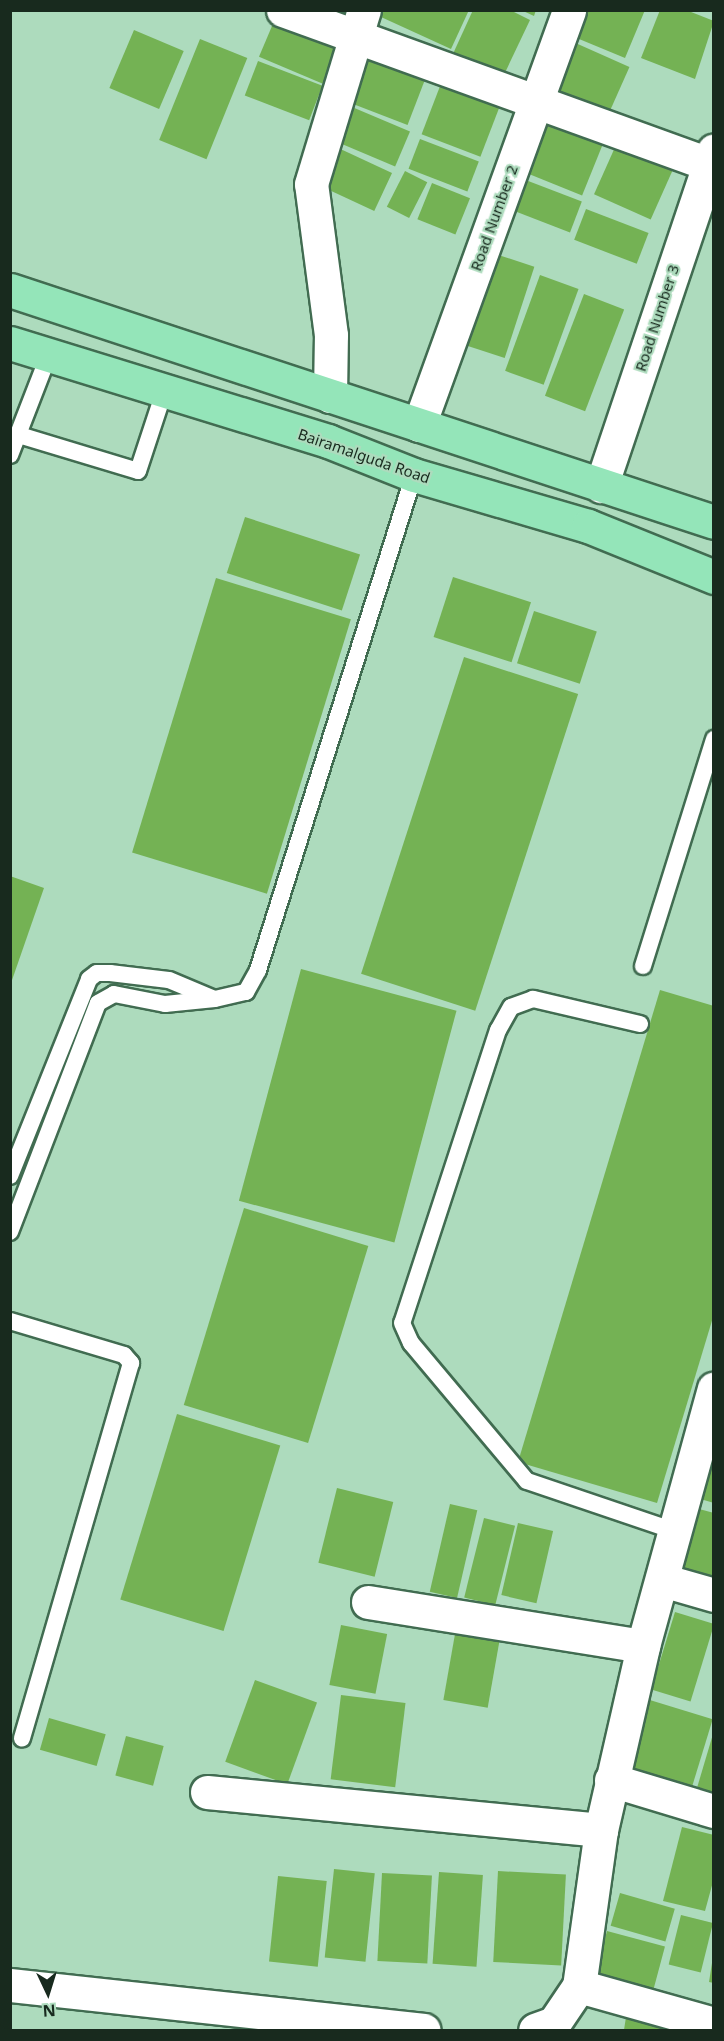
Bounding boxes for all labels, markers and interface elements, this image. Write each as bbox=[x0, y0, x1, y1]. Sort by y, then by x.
street label: Road Number 2 bbox=[467, 163, 521, 273]
street label: Road Number 3 bbox=[631, 262, 683, 374]
street label: Bairamalguda Road bbox=[295, 425, 433, 487]
north arrow bbox=[18, 1963, 78, 2023]
text: N bbox=[42, 2000, 57, 2022]

